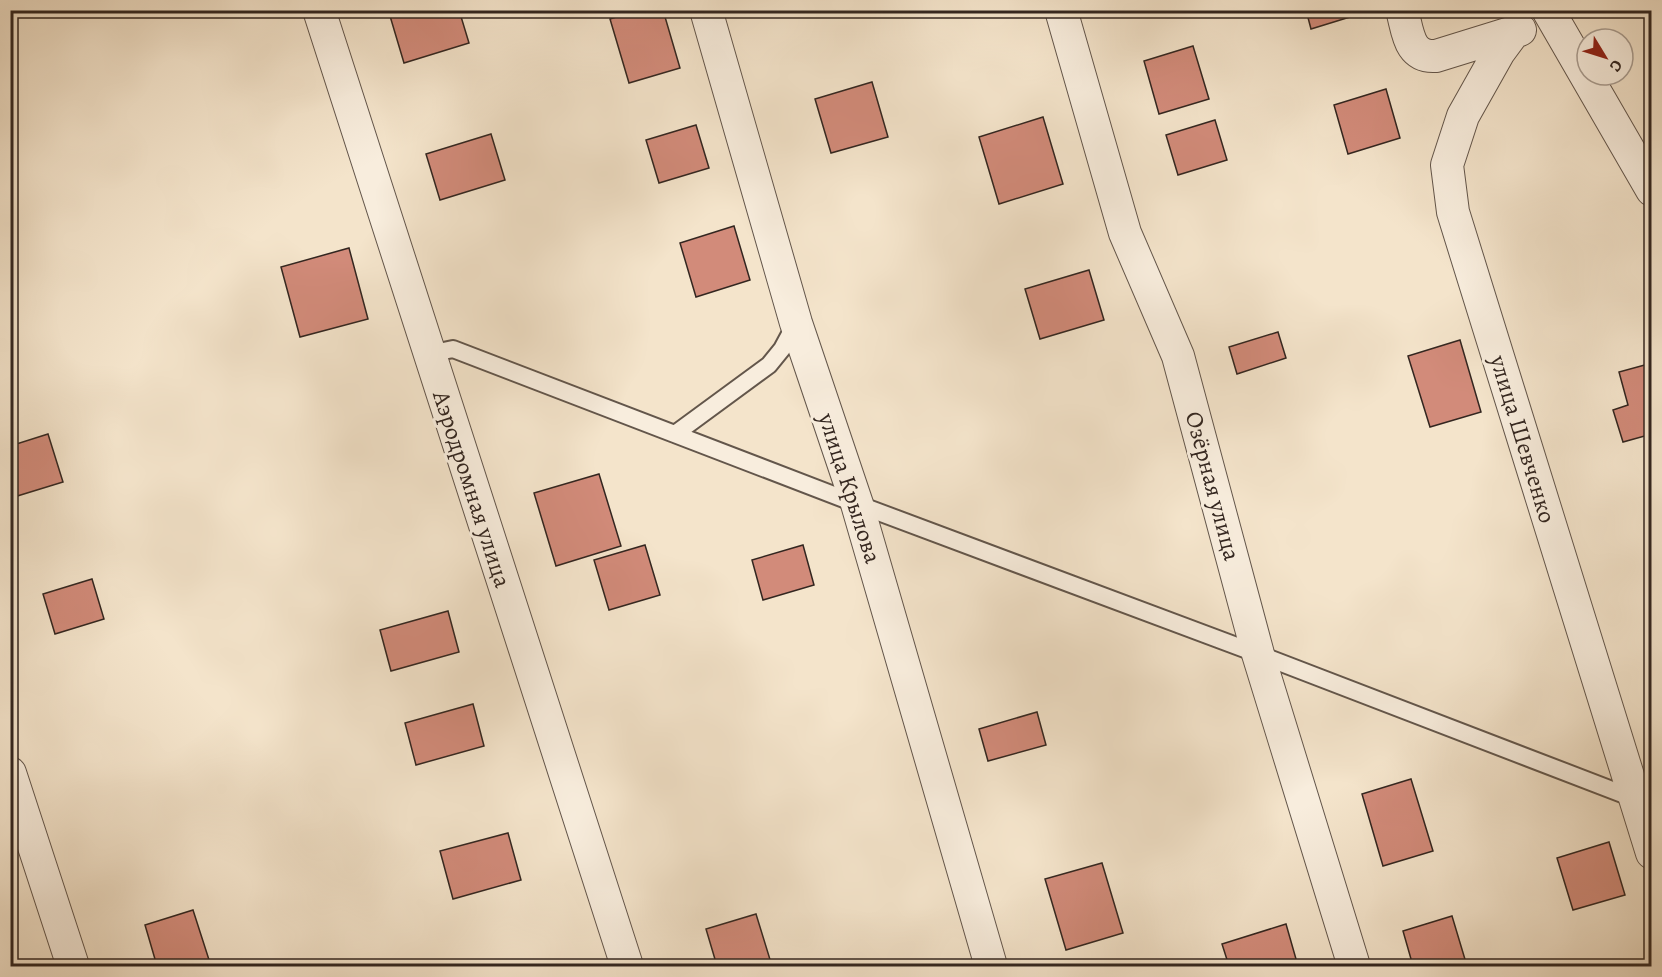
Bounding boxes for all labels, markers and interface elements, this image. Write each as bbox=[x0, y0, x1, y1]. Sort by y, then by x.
north arrow bbox=[1575, 27, 1635, 87]
text: С bbox=[1604, 55, 1628, 76]
street label: улица Шевченко bbox=[1482, 350, 1564, 527]
street label: Аэродромная улица bbox=[425, 386, 519, 591]
street label: улица Крылова bbox=[810, 408, 889, 567]
street label: Озёрная улица bbox=[1178, 408, 1248, 564]

